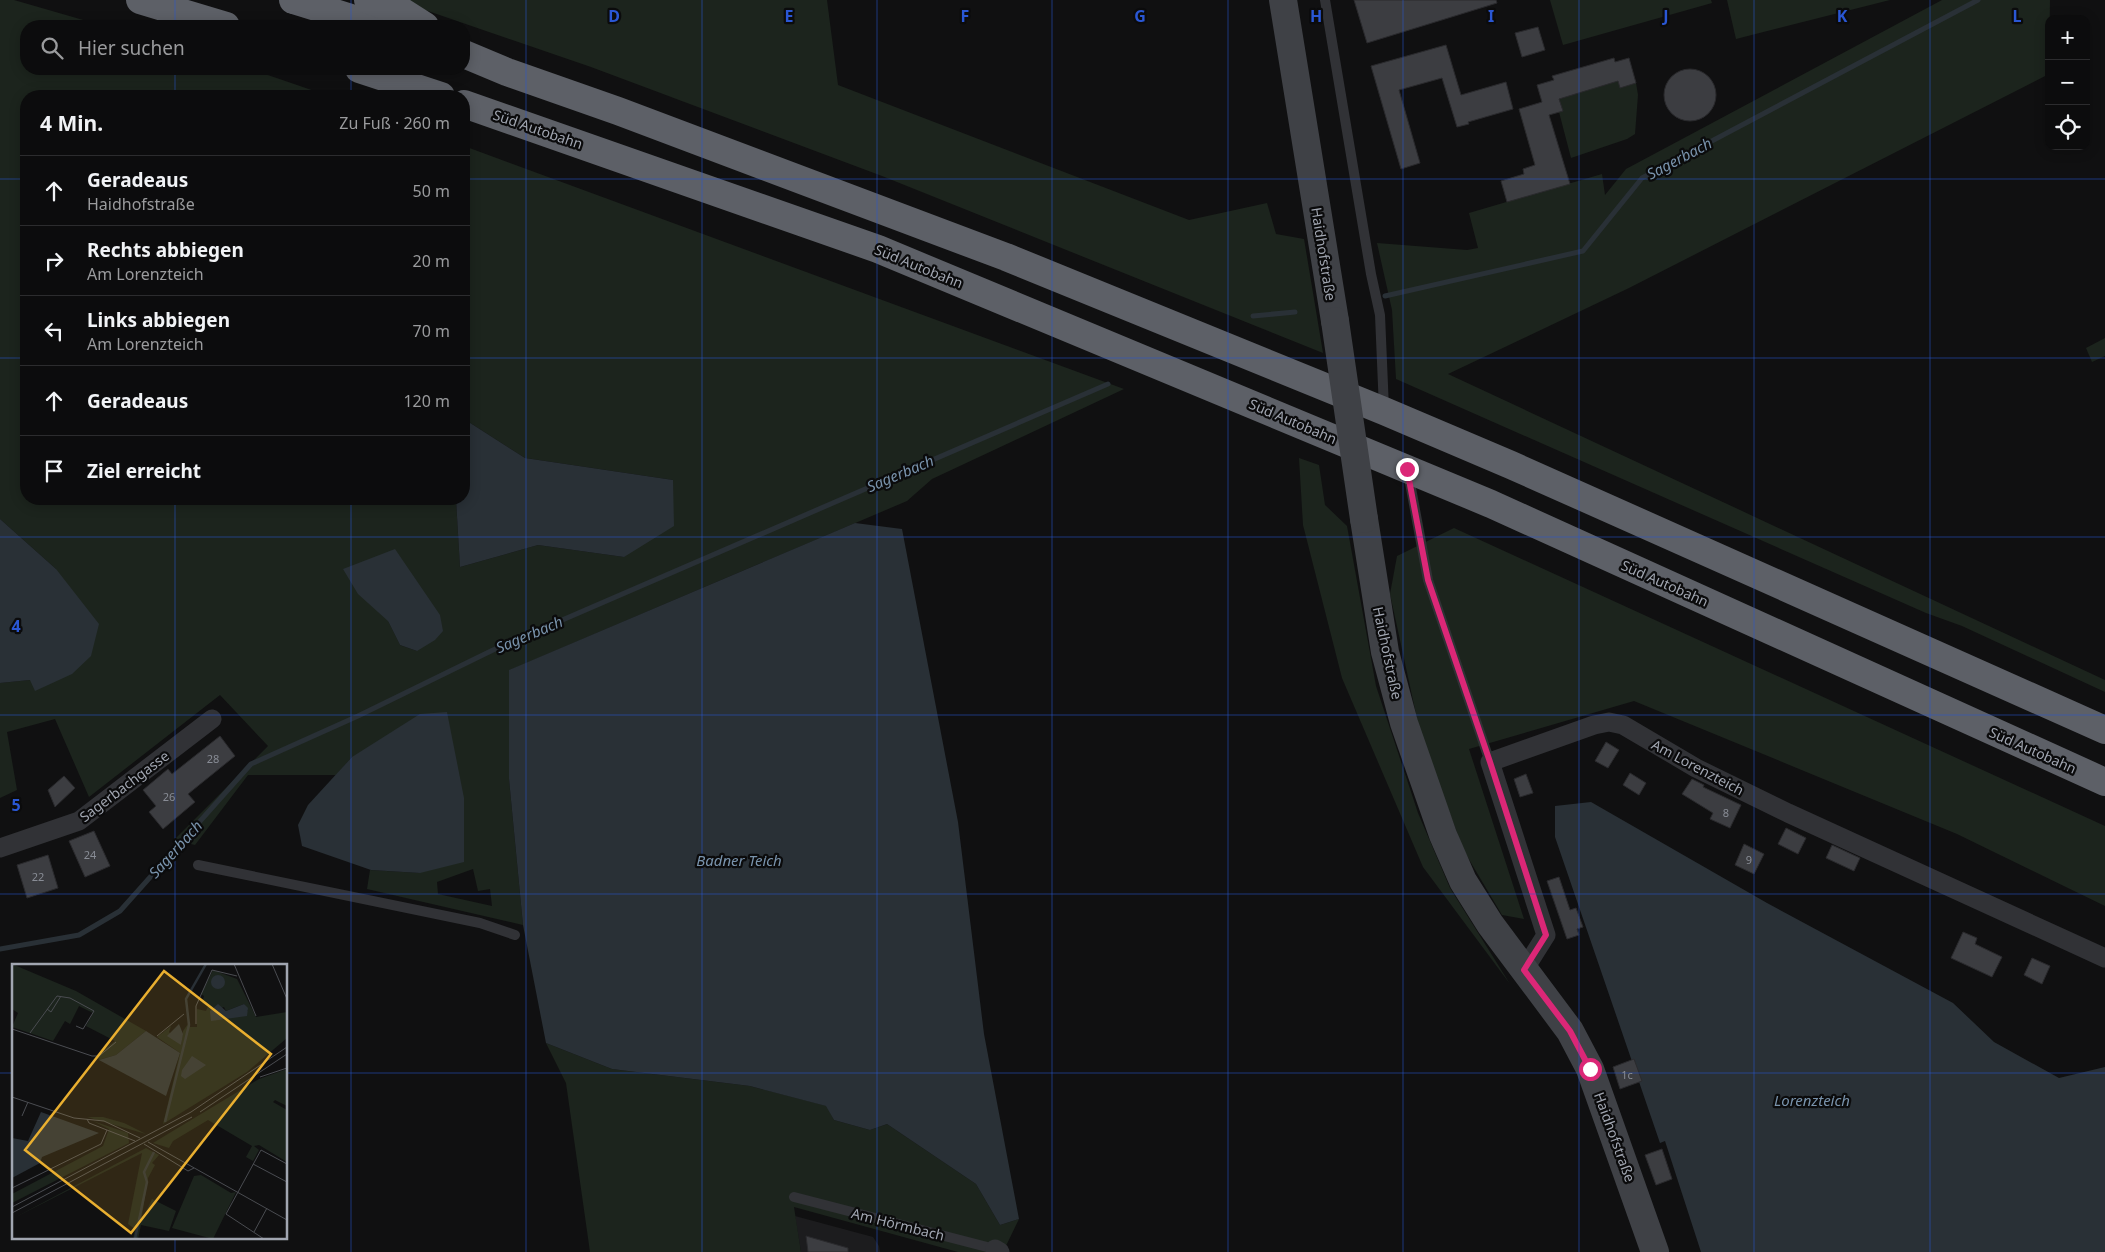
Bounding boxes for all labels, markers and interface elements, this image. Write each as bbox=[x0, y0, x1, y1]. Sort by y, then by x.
text: D bbox=[608, 5, 620, 27]
text: E bbox=[785, 5, 794, 27]
text: F bbox=[961, 5, 969, 27]
text: G bbox=[1134, 5, 1146, 27]
text: H bbox=[1310, 5, 1322, 27]
text: I bbox=[1488, 5, 1494, 27]
text: J bbox=[1661, 5, 1669, 27]
text: K bbox=[1837, 5, 1848, 27]
text: L bbox=[2013, 5, 2022, 27]
map controls bbox=[2045, 15, 2090, 150]
button: + bbox=[2045, 15, 2090, 60]
search box bbox=[20, 20, 470, 75]
icon: search bbox=[38, 34, 66, 62]
text: Hier suchen bbox=[78, 35, 185, 61]
button: − bbox=[2045, 60, 2090, 105]
street label: Süd Autobahn bbox=[491, 105, 585, 153]
button: locate bbox=[2045, 105, 2090, 150]
text: 4 Min. bbox=[40, 109, 103, 137]
text: Zu Fuß · 260 m bbox=[339, 112, 450, 134]
water label: Sagerbach bbox=[1643, 133, 1715, 183]
text: Geradeaus bbox=[87, 167, 188, 193]
icon: ahead bbox=[40, 177, 68, 205]
text: 50 m bbox=[413, 180, 450, 202]
text: Haidhofstraße bbox=[87, 193, 195, 215]
street label: Haidhofstraße bbox=[1307, 206, 1341, 302]
text: Rechts abbiegen bbox=[87, 237, 244, 263]
street label: Süd Autobahn bbox=[872, 240, 966, 292]
icon: right bbox=[40, 247, 68, 275]
text: 20 m bbox=[413, 250, 450, 272]
text: Am Lorenzteich bbox=[87, 263, 204, 285]
text: Links abbiegen bbox=[87, 307, 230, 333]
icon: left bbox=[40, 317, 68, 345]
text: 70 m bbox=[413, 320, 450, 342]
text: Am Lorenzteich bbox=[87, 333, 204, 355]
icon: ahead bbox=[40, 387, 68, 415]
text: Geradeaus bbox=[87, 388, 188, 414]
text: 120 m bbox=[403, 390, 450, 412]
street label: Süd Autobahn bbox=[1246, 394, 1340, 448]
water label: Sagerbach bbox=[863, 450, 937, 496]
icon: arrive bbox=[40, 457, 68, 485]
text: Ziel erreicht bbox=[87, 458, 201, 484]
route end bbox=[1396, 458, 1419, 481]
street label: Süd Autobahn bbox=[1618, 555, 1712, 611]
street label: Haidhofstraße bbox=[1369, 605, 1407, 701]
water label: Sagerbach bbox=[492, 611, 566, 657]
text: 4 bbox=[11, 615, 21, 637]
street label: Süd Autobahn bbox=[1986, 722, 2080, 778]
street label: Am Lorenzteich bbox=[1648, 735, 1748, 799]
street label: Sagerbachgasse bbox=[75, 746, 173, 826]
house number: 28 bbox=[207, 751, 219, 766]
house number: 26 bbox=[163, 789, 175, 804]
text: 5 bbox=[11, 794, 21, 816]
house number: 8 bbox=[1723, 805, 1729, 820]
water label: Sagerbach bbox=[144, 816, 206, 882]
house number: 24 bbox=[84, 847, 97, 862]
water label: Badner Teich bbox=[696, 850, 782, 870]
house number: 9 bbox=[1746, 852, 1752, 867]
house number: 22 bbox=[32, 869, 44, 884]
inset map bbox=[12, 964, 288, 1240]
route start bbox=[1579, 1058, 1602, 1081]
house number: 1c bbox=[1621, 1067, 1633, 1082]
street label: Haidhofstraße bbox=[1590, 1089, 1640, 1185]
water label: Lorenzteich bbox=[1774, 1090, 1850, 1110]
street label: Am Hörmbach bbox=[849, 1203, 947, 1245]

